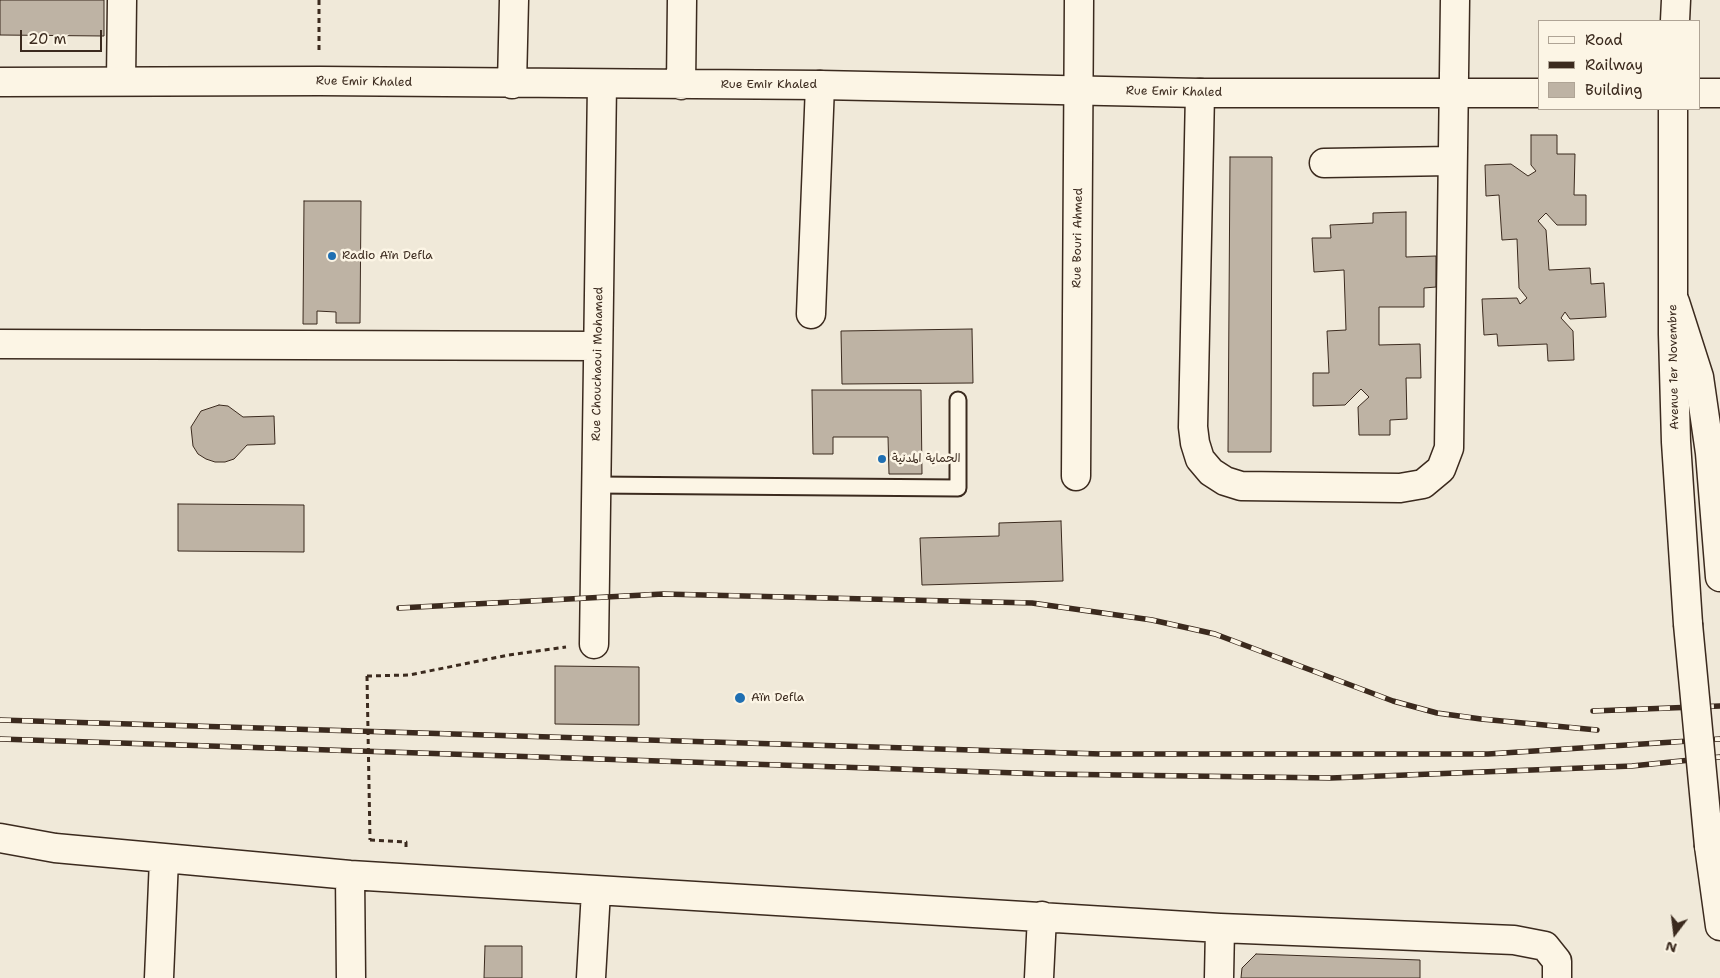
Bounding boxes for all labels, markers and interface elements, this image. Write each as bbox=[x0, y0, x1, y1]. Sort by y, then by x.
scale bar bbox=[22, 20, 105, 52]
legend bbox=[1538, 20, 1700, 110]
text: 20 m bbox=[28, 29, 67, 49]
text: Road bbox=[1585, 30, 1623, 50]
text: Railway bbox=[1585, 55, 1643, 75]
street label: Rue Emir Khaled bbox=[316, 74, 412, 90]
street label: Rue Emir Khaled bbox=[721, 78, 817, 92]
text: Building bbox=[1585, 80, 1642, 100]
street label: Rue Emir Khaled bbox=[1126, 84, 1222, 100]
street label: Rue Bouri Ahmed bbox=[1070, 188, 1086, 288]
place label: Radio Aïn Defla bbox=[342, 249, 433, 263]
marker: Radio Aïn Defla bbox=[326, 250, 338, 262]
street label: Rue Chouchaoui Mohamed bbox=[589, 287, 607, 441]
street label: Avenue 1er Novembre bbox=[1666, 304, 1682, 430]
place label: الحماية المدنية bbox=[892, 452, 960, 466]
marker: الحماية المدنية bbox=[876, 453, 888, 465]
marker: Aïn Defla bbox=[733, 691, 747, 705]
place label: Aïn Defla bbox=[751, 691, 804, 705]
north arrow bbox=[1650, 908, 1700, 958]
text: N bbox=[1663, 937, 1679, 958]

